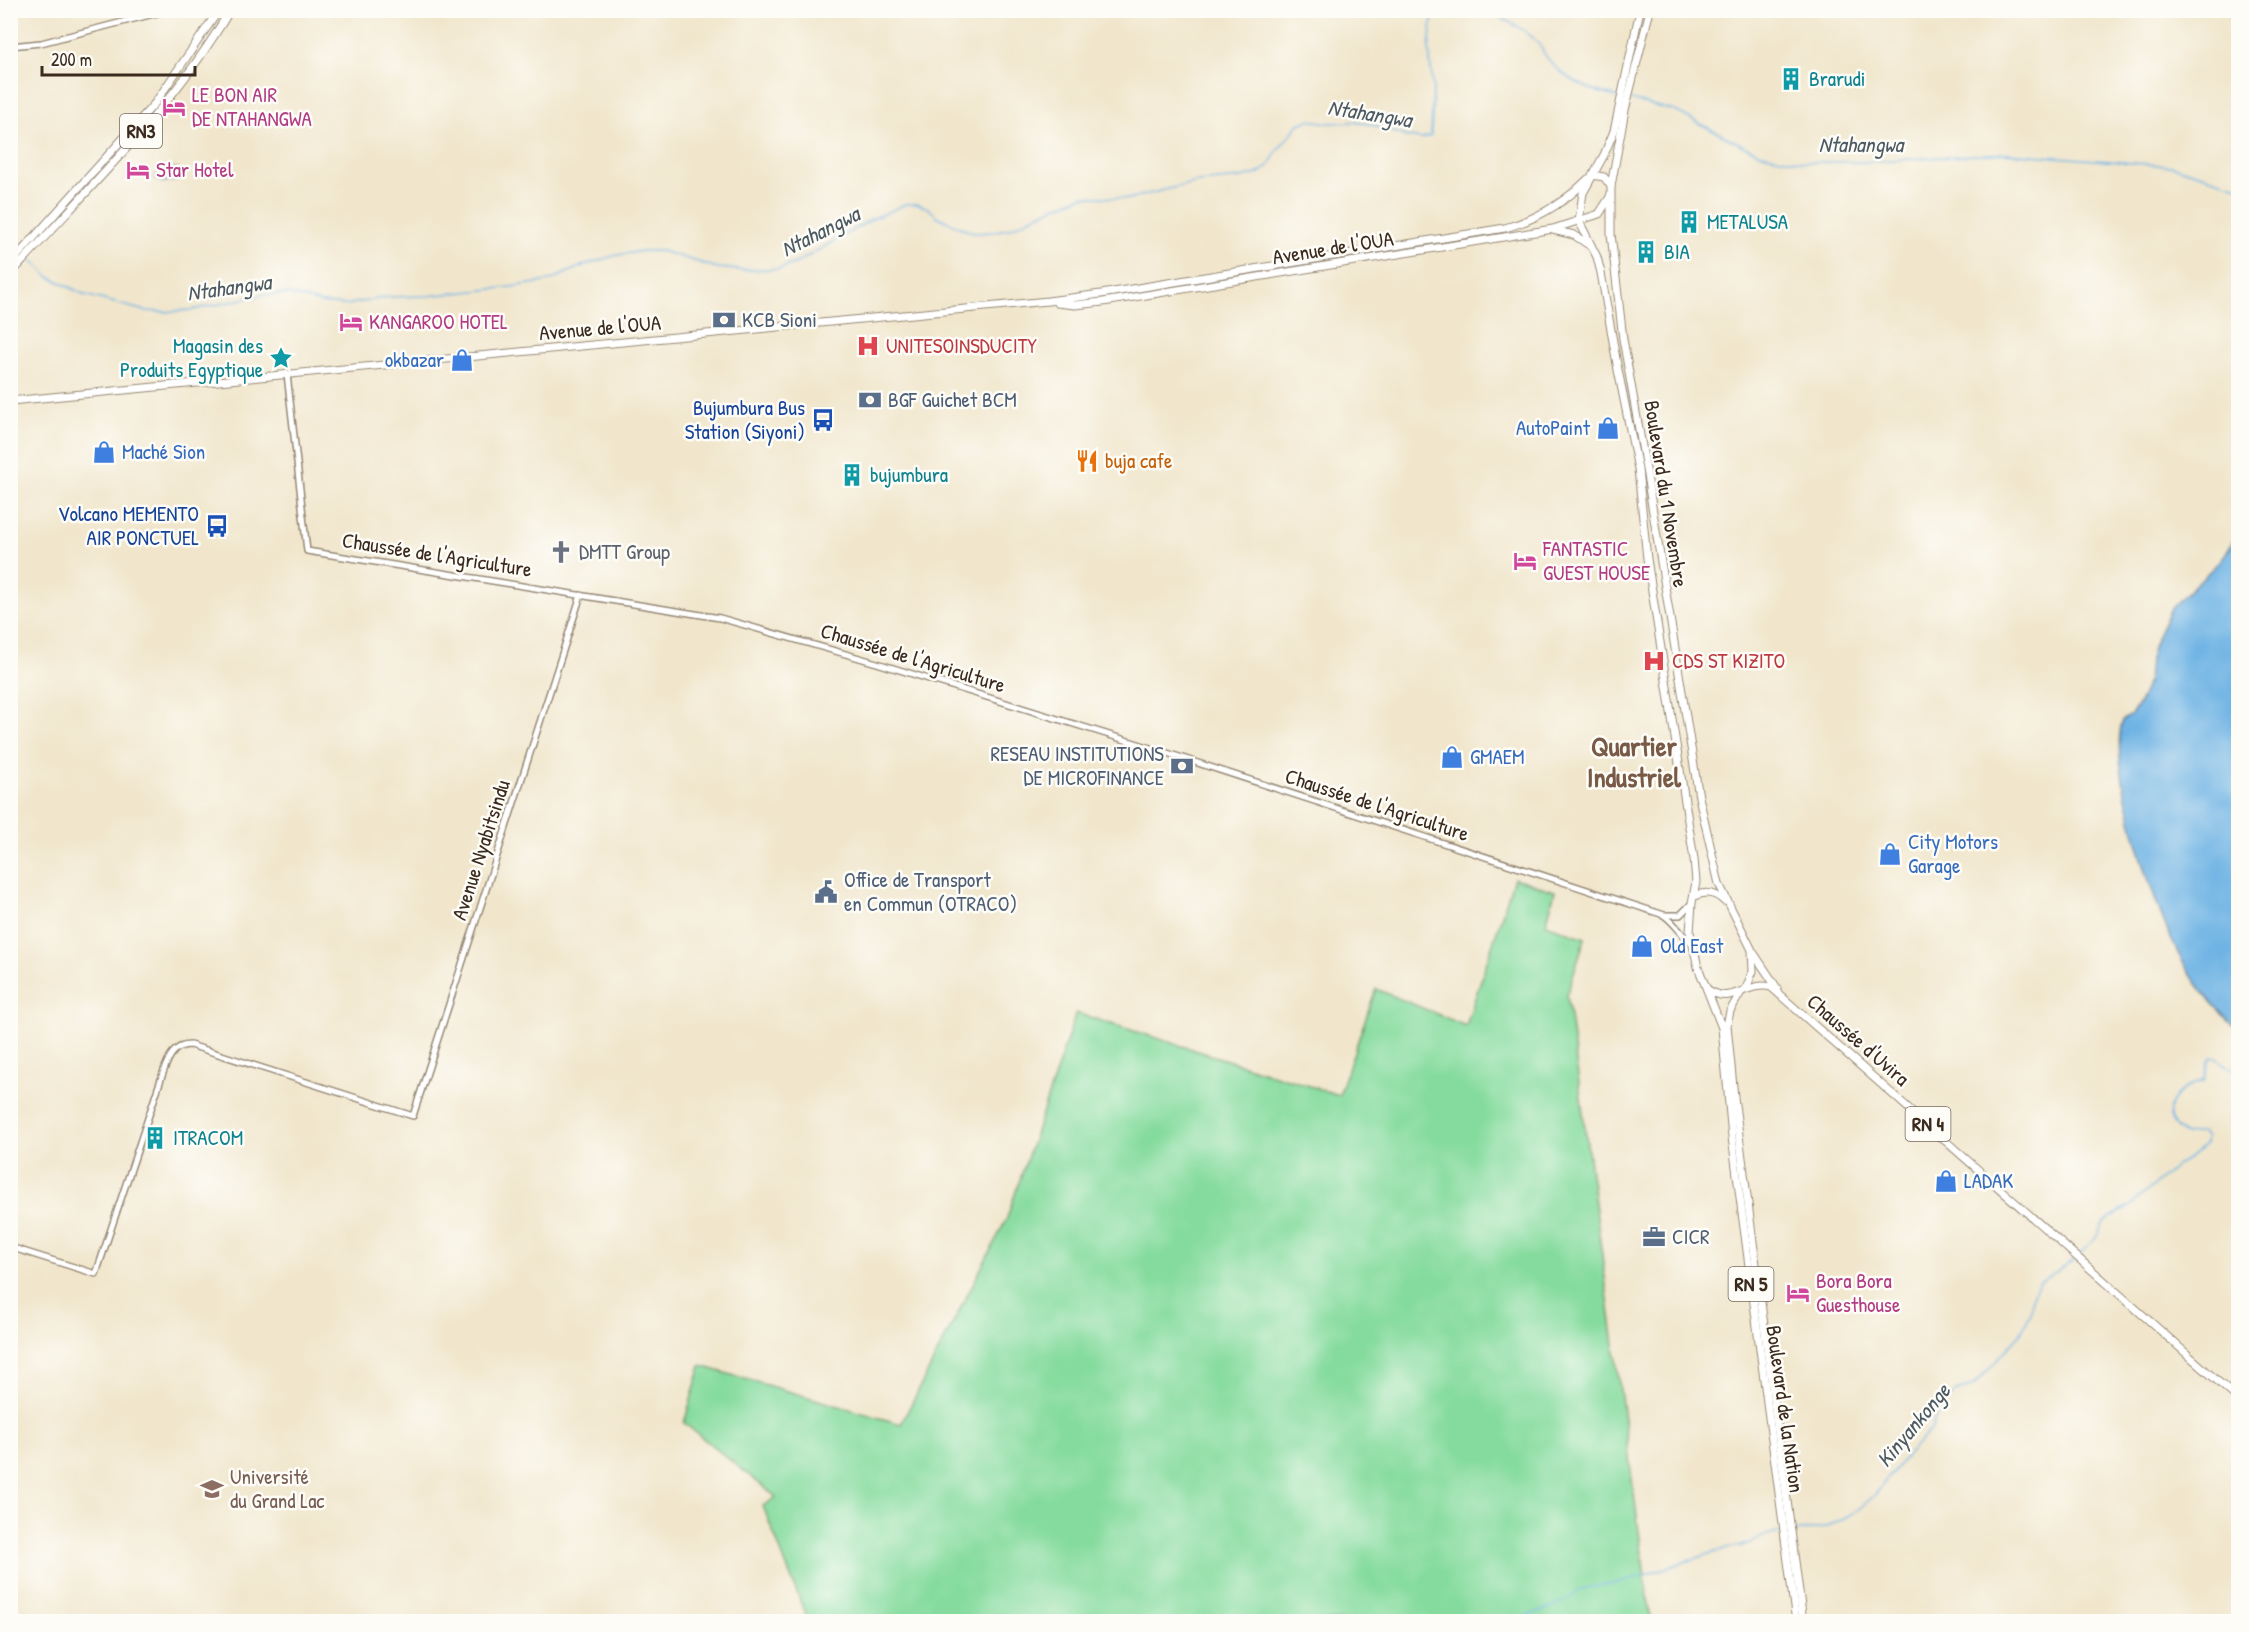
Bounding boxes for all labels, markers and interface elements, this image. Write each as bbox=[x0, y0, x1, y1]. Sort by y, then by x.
scale bar bbox=[42, 39, 195, 77]
text: 200 m bbox=[51, 47, 92, 72]
place label: Brarudi bbox=[1809, 64, 1865, 93]
building icon: Brarudi bbox=[1778, 66, 1804, 92]
place label: LE BON AIR DE NTAHANGWA bbox=[192, 80, 312, 133]
water label: Ntahangwa bbox=[1326, 92, 1416, 135]
hotel icon: LE BON AIR DE NTAHANGWA bbox=[161, 94, 187, 120]
road number: RN3 bbox=[120, 114, 162, 148]
water label: Ntahangwa bbox=[1819, 129, 1906, 159]
place label: Star Hotel bbox=[156, 155, 234, 184]
hotel icon: Star Hotel bbox=[125, 157, 151, 183]
water label: Ntahangwa bbox=[776, 197, 866, 264]
place label: METALUSA bbox=[1707, 207, 1788, 236]
building icon: METALUSA bbox=[1676, 209, 1702, 235]
street label: Avenue de l'OUA bbox=[1270, 224, 1395, 271]
place label: BIA bbox=[1664, 237, 1690, 266]
building icon: BIA bbox=[1633, 239, 1659, 265]
water label: Ntahangwa bbox=[185, 266, 275, 308]
place label: KCB Sioni bbox=[742, 305, 817, 334]
place label: KANGAROO HOTEL bbox=[369, 307, 508, 336]
bank icon: KCB Sioni bbox=[711, 307, 737, 333]
street label: Avenue de l'OUA bbox=[538, 308, 662, 347]
hotel icon: KANGAROO HOTEL bbox=[338, 309, 364, 335]
place label: Magasin des Produits Egyptique bbox=[120, 331, 263, 384]
place label: UNITESOINSDUCITY bbox=[886, 331, 1038, 360]
hospital icon: UNITESOINSDUCITY bbox=[855, 333, 881, 359]
place icon: Magasin des Produits Egyptique bbox=[268, 345, 294, 371]
place label: okbazar bbox=[385, 345, 444, 374]
shop icon: okbazar bbox=[449, 347, 475, 373]
place label: BGF Guichet BCM bbox=[888, 385, 1017, 414]
bank icon: BGF Guichet BCM bbox=[857, 387, 883, 413]
place label: Bujumbura Bus Station (Siyoni) bbox=[685, 393, 805, 446]
street label: Boulevard du 1 Novembre bbox=[1637, 398, 1696, 589]
bus stop icon: Bujumbura Bus Station (Siyoni) bbox=[810, 407, 836, 433]
place label: AutoPaint bbox=[1516, 413, 1591, 442]
shop icon: AutoPaint bbox=[1595, 415, 1621, 441]
place label: Maché Sion bbox=[122, 437, 205, 466]
shop icon: Maché Sion bbox=[91, 439, 117, 465]
place label: buja cafe bbox=[1105, 446, 1172, 475]
restaurant icon: buja cafe bbox=[1074, 448, 1100, 474]
place label: bujumbura bbox=[870, 460, 948, 489]
building icon: bujumbura bbox=[839, 462, 865, 488]
place label: Volcano MEMENTO AIR PONCTUEL bbox=[58, 499, 199, 552]
bus stop icon: Volcano MEMENTO AIR PONCTUEL bbox=[204, 513, 230, 539]
street label: Chaussée de l'Agriculture bbox=[340, 525, 534, 584]
place label: FANTASTIC GUEST HOUSE bbox=[1542, 534, 1650, 587]
place label: DMTT Group bbox=[579, 537, 670, 566]
church icon: DMTT Group bbox=[548, 539, 574, 565]
hotel icon: FANTASTIC GUEST HOUSE bbox=[1512, 548, 1538, 574]
street label: Chaussée de l'Agriculture bbox=[817, 616, 1009, 699]
place label: CDS ST KIZITO bbox=[1672, 646, 1785, 675]
hospital icon: CDS ST KIZITO bbox=[1641, 648, 1667, 674]
district label: Quartier Industriel bbox=[1587, 728, 1682, 795]
place label: RESEAU INSTITUTIONS DE MICROFINANCE bbox=[990, 739, 1164, 792]
place label: GMAEM bbox=[1470, 742, 1525, 771]
shop icon: GMAEM bbox=[1439, 744, 1465, 770]
bank icon: RESEAU INSTITUTIONS DE MICROFINANCE bbox=[1169, 753, 1195, 779]
street label: Chaussée de l'Agriculture bbox=[1282, 761, 1473, 848]
street label: Avenue Nyabitsindu bbox=[444, 775, 517, 924]
place label: City Motors Garage bbox=[1908, 827, 1998, 880]
shop icon: City Motors Garage bbox=[1877, 841, 1903, 867]
place label: Office de Transport en Commun (OTRACO) bbox=[844, 865, 1017, 918]
public building icon: Office de Transport en Commun (OTRACO) bbox=[813, 879, 839, 905]
place label: Old East bbox=[1660, 931, 1724, 960]
shop icon: Old East bbox=[1629, 933, 1655, 959]
street label: Chaussée d'Uvira bbox=[1801, 987, 1916, 1092]
road number: RN 4 bbox=[1906, 1107, 1950, 1141]
place label: ITRACOM bbox=[173, 1123, 243, 1152]
building icon: ITRACOM bbox=[142, 1125, 168, 1151]
place label: LADAK bbox=[1964, 1166, 2013, 1195]
shop icon: LADAK bbox=[1933, 1168, 1959, 1194]
place label: CICR bbox=[1672, 1222, 1710, 1251]
office icon: CICR bbox=[1641, 1224, 1667, 1250]
place label: Bora Bora Guesthouse bbox=[1816, 1266, 1900, 1319]
road number: RN 5 bbox=[1728, 1267, 1774, 1301]
hotel icon: Bora Bora Guesthouse bbox=[1785, 1280, 1811, 1306]
street label: Boulevard de la Nation bbox=[1759, 1323, 1812, 1494]
water label: Kinyankonge bbox=[1869, 1376, 1958, 1473]
place label: Université du Grand Lac bbox=[230, 1462, 325, 1515]
school or university icon: Université du Grand Lac bbox=[199, 1476, 225, 1502]

